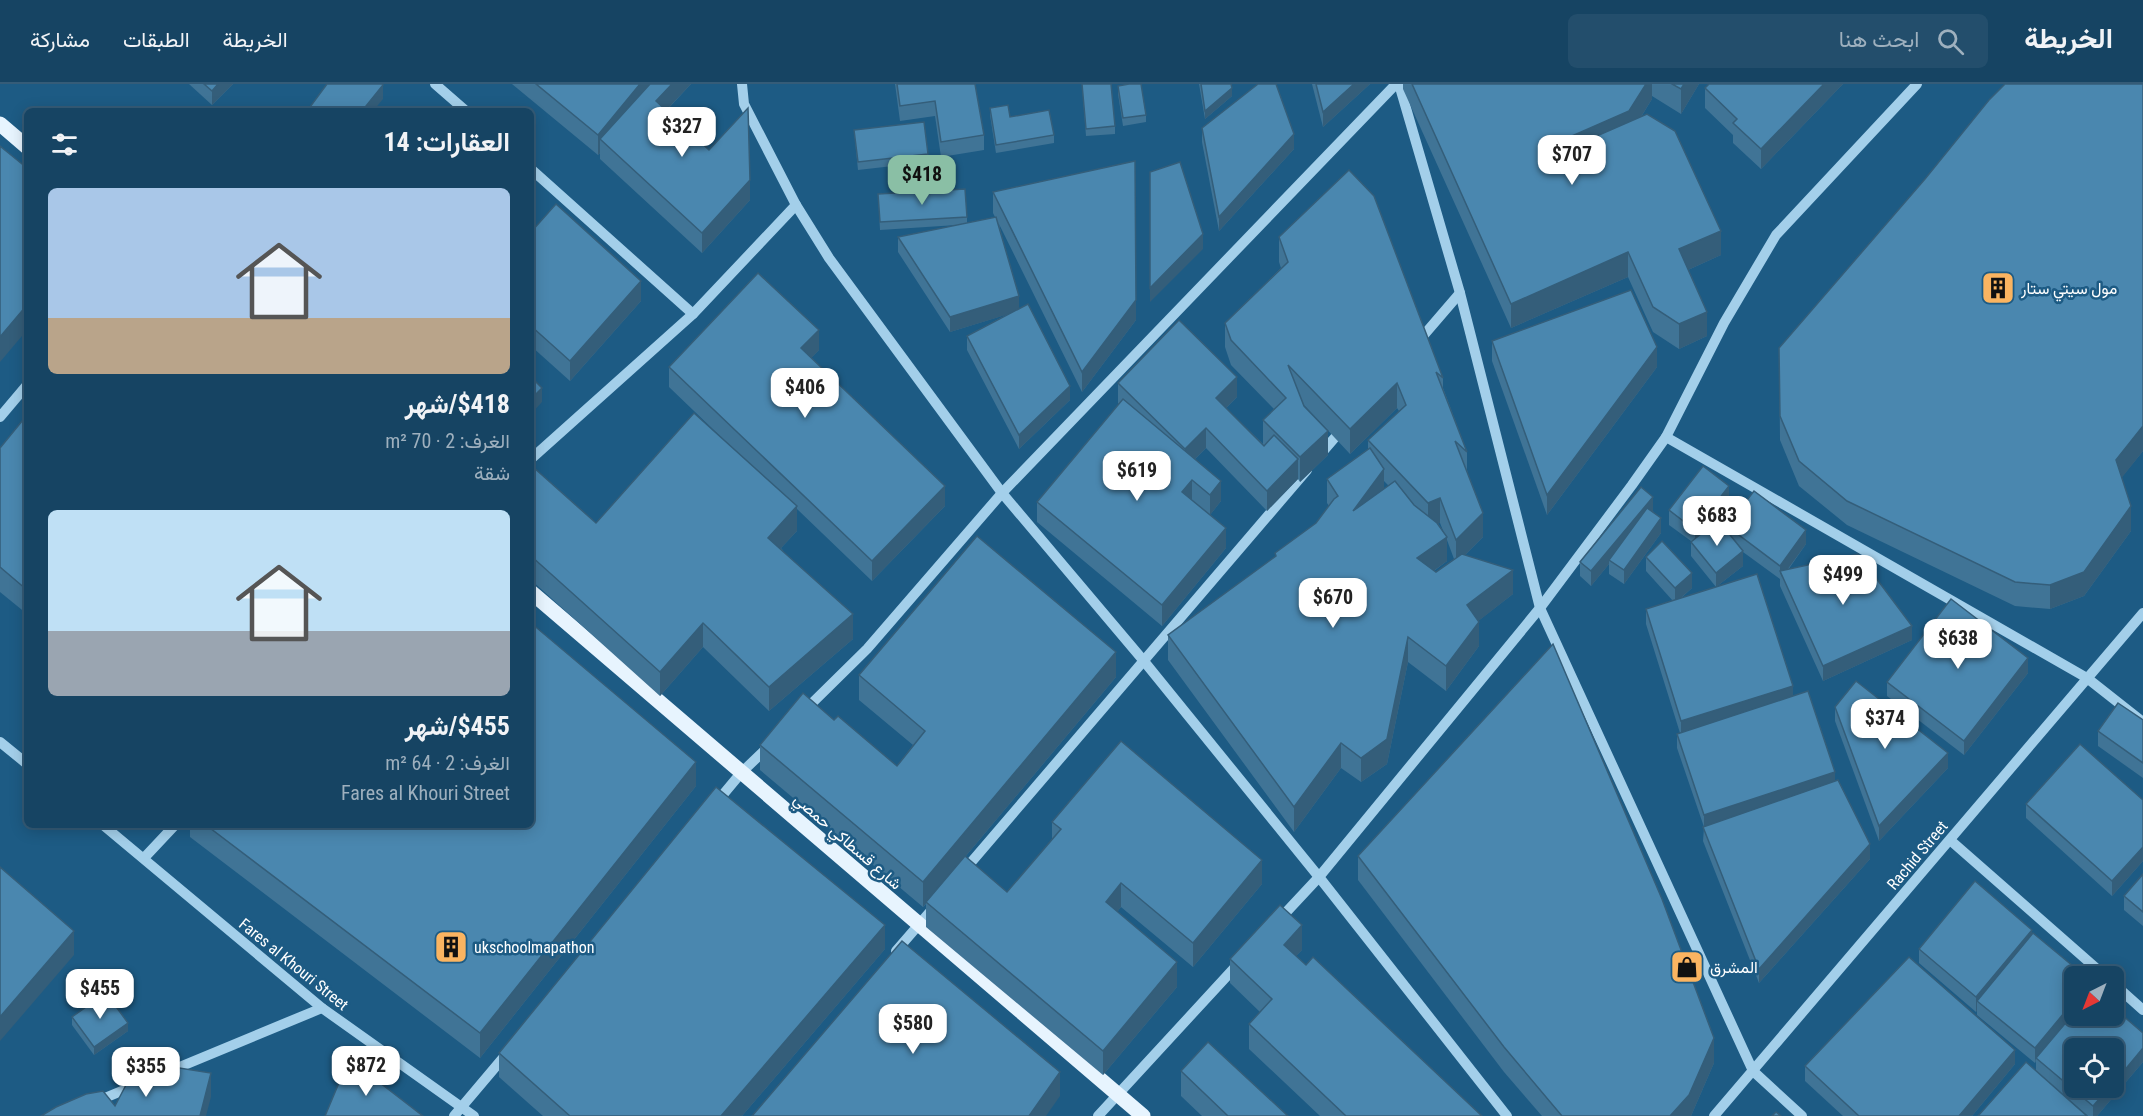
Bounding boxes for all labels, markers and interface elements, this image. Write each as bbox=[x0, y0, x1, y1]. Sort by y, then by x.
search box bbox=[1568, 14, 1988, 68]
text: الخريطة bbox=[2024, 22, 2113, 55]
icon: search bbox=[1934, 25, 1967, 58]
text: ابحث هنا bbox=[1839, 27, 1919, 52]
text: مشاركة bbox=[30, 28, 90, 52]
text: الطبقات bbox=[123, 28, 190, 52]
text: الخريطة bbox=[223, 28, 288, 52]
pin: $327 bbox=[646, 107, 718, 158]
text: $327 bbox=[662, 114, 702, 138]
text: العقارات: 14 bbox=[383, 127, 510, 157]
icon: filters bbox=[48, 128, 81, 161]
pin: $707 bbox=[1536, 135, 1608, 186]
text: $707 bbox=[1552, 142, 1592, 166]
pin: $418 bbox=[886, 155, 958, 206]
text: $418 bbox=[902, 162, 942, 186]
icon: home bbox=[225, 227, 333, 335]
building icon: مول سيتي ستار bbox=[1980, 270, 2016, 306]
place label: مول سيتي ستار bbox=[2020, 279, 2117, 302]
pin: $406 bbox=[769, 368, 841, 419]
text: $406 bbox=[785, 375, 825, 399]
text: $418/شهر bbox=[405, 389, 510, 419]
text: الغرف: 2 · 70 m² bbox=[385, 429, 510, 453]
pin: $619 bbox=[1101, 451, 1173, 502]
text: $619 bbox=[1117, 458, 1157, 482]
text: شقة bbox=[474, 461, 510, 485]
pin: $683 bbox=[1681, 496, 1753, 547]
text: $683 bbox=[1697, 503, 1737, 527]
icon: home bbox=[225, 549, 333, 657]
pin: $499 bbox=[1807, 555, 1879, 606]
text: $499 bbox=[1823, 562, 1863, 586]
pin: $670 bbox=[1297, 578, 1369, 629]
text: $670 bbox=[1313, 585, 1353, 609]
pin: $638 bbox=[1922, 619, 1994, 670]
text: $638 bbox=[1938, 626, 1978, 650]
pin: $374 bbox=[1849, 699, 1921, 750]
text: $374 bbox=[1865, 706, 1905, 730]
text: $455/شهر bbox=[405, 711, 510, 741]
text: الغرف: 2 · 64 m² bbox=[385, 751, 510, 775]
text: Fares al Khouri Street bbox=[341, 781, 510, 805]
street label: شارع قسطاكي حمصي bbox=[787, 789, 906, 896]
street label: Rachid Street bbox=[1883, 817, 1952, 894]
street label: Fares al Khouri Street bbox=[235, 914, 352, 1014]
building icon: ukschoolmapathon bbox=[433, 929, 469, 965]
place label: ukschoolmapathon bbox=[474, 938, 595, 957]
shop icon: المشرق bbox=[1669, 949, 1705, 985]
place label: المشرق bbox=[1710, 958, 1758, 978]
north arrow bbox=[2064, 966, 2124, 1026]
map controls bbox=[2064, 966, 2124, 1098]
pin: $455 bbox=[64, 969, 136, 1020]
text: $455 bbox=[80, 976, 120, 1000]
pin: $580 bbox=[877, 1004, 949, 1055]
text: $580 bbox=[893, 1011, 933, 1035]
button: locate bbox=[2064, 1038, 2124, 1098]
pin: $872 bbox=[330, 1046, 402, 1097]
pin: $355 bbox=[110, 1047, 182, 1098]
text: $872 bbox=[346, 1053, 386, 1077]
text: $355 bbox=[126, 1054, 166, 1078]

